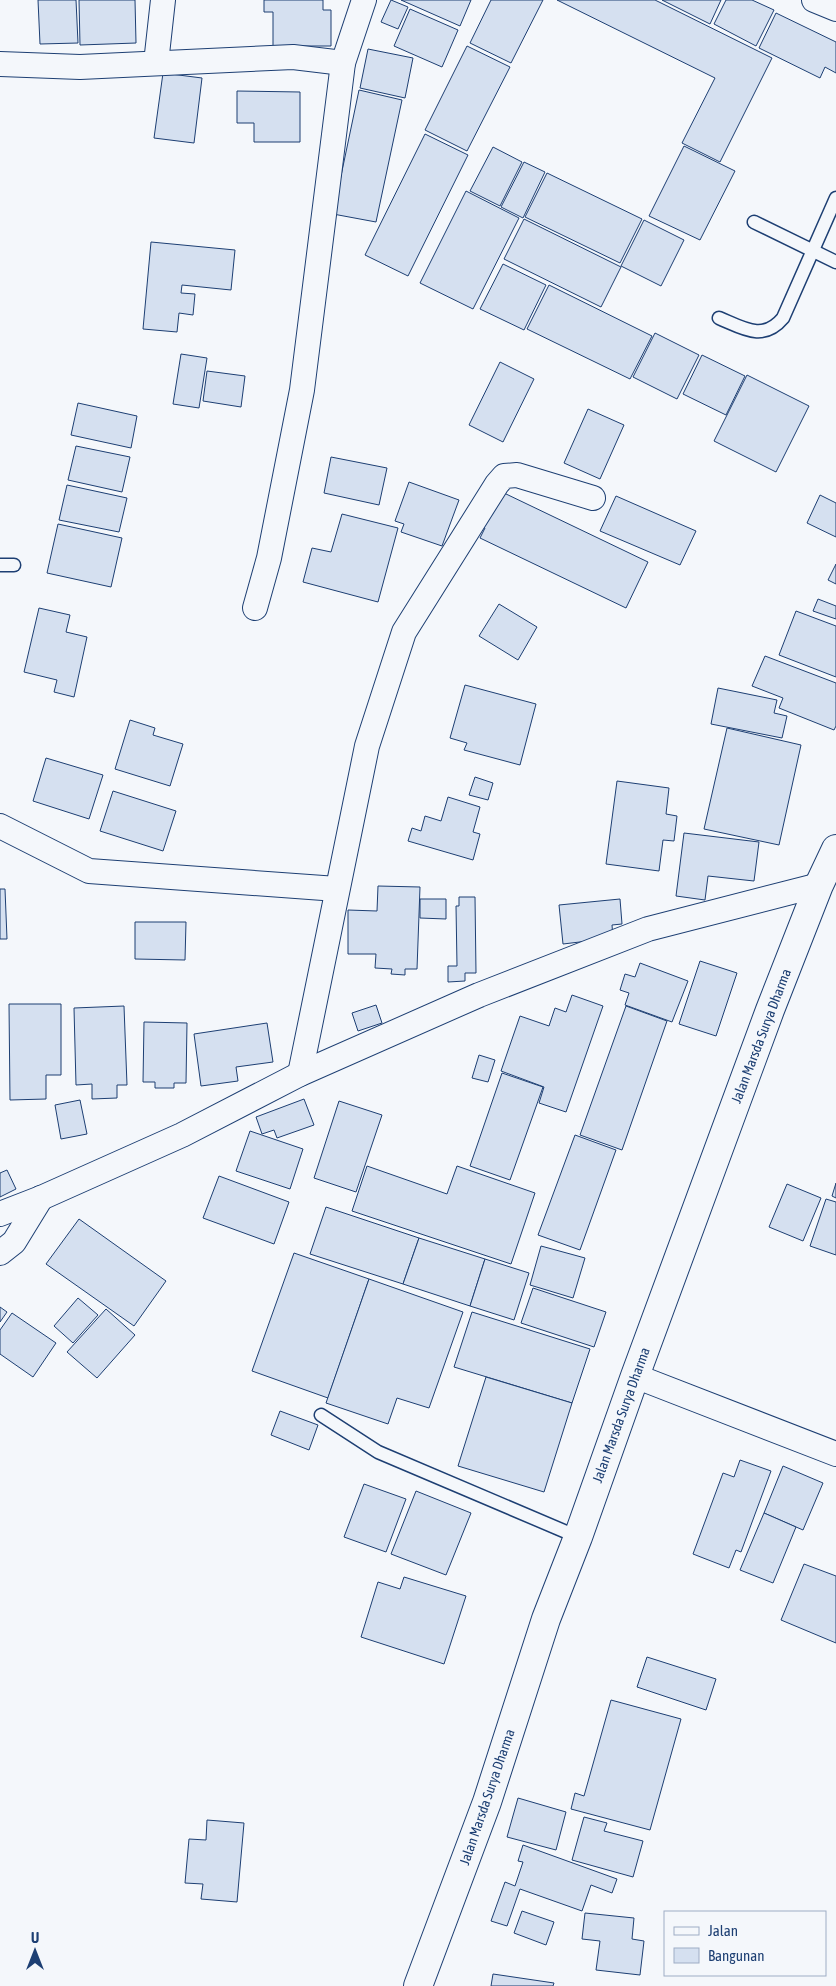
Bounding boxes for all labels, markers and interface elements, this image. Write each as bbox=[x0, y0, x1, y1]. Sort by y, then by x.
street label: Jalan Marsda Surya Dharma bbox=[728, 967, 794, 1105]
street label: Jalan Marsda Surya Dharma bbox=[589, 1345, 653, 1485]
street label: Jalan Marsda Surya Dharma bbox=[456, 1727, 518, 1867]
legend bbox=[664, 1911, 826, 1976]
text: Jalan bbox=[708, 1922, 738, 1939]
north arrow bbox=[10, 1926, 60, 1976]
text: U bbox=[31, 1930, 39, 1946]
text: Bangunan bbox=[708, 1947, 765, 1964]

